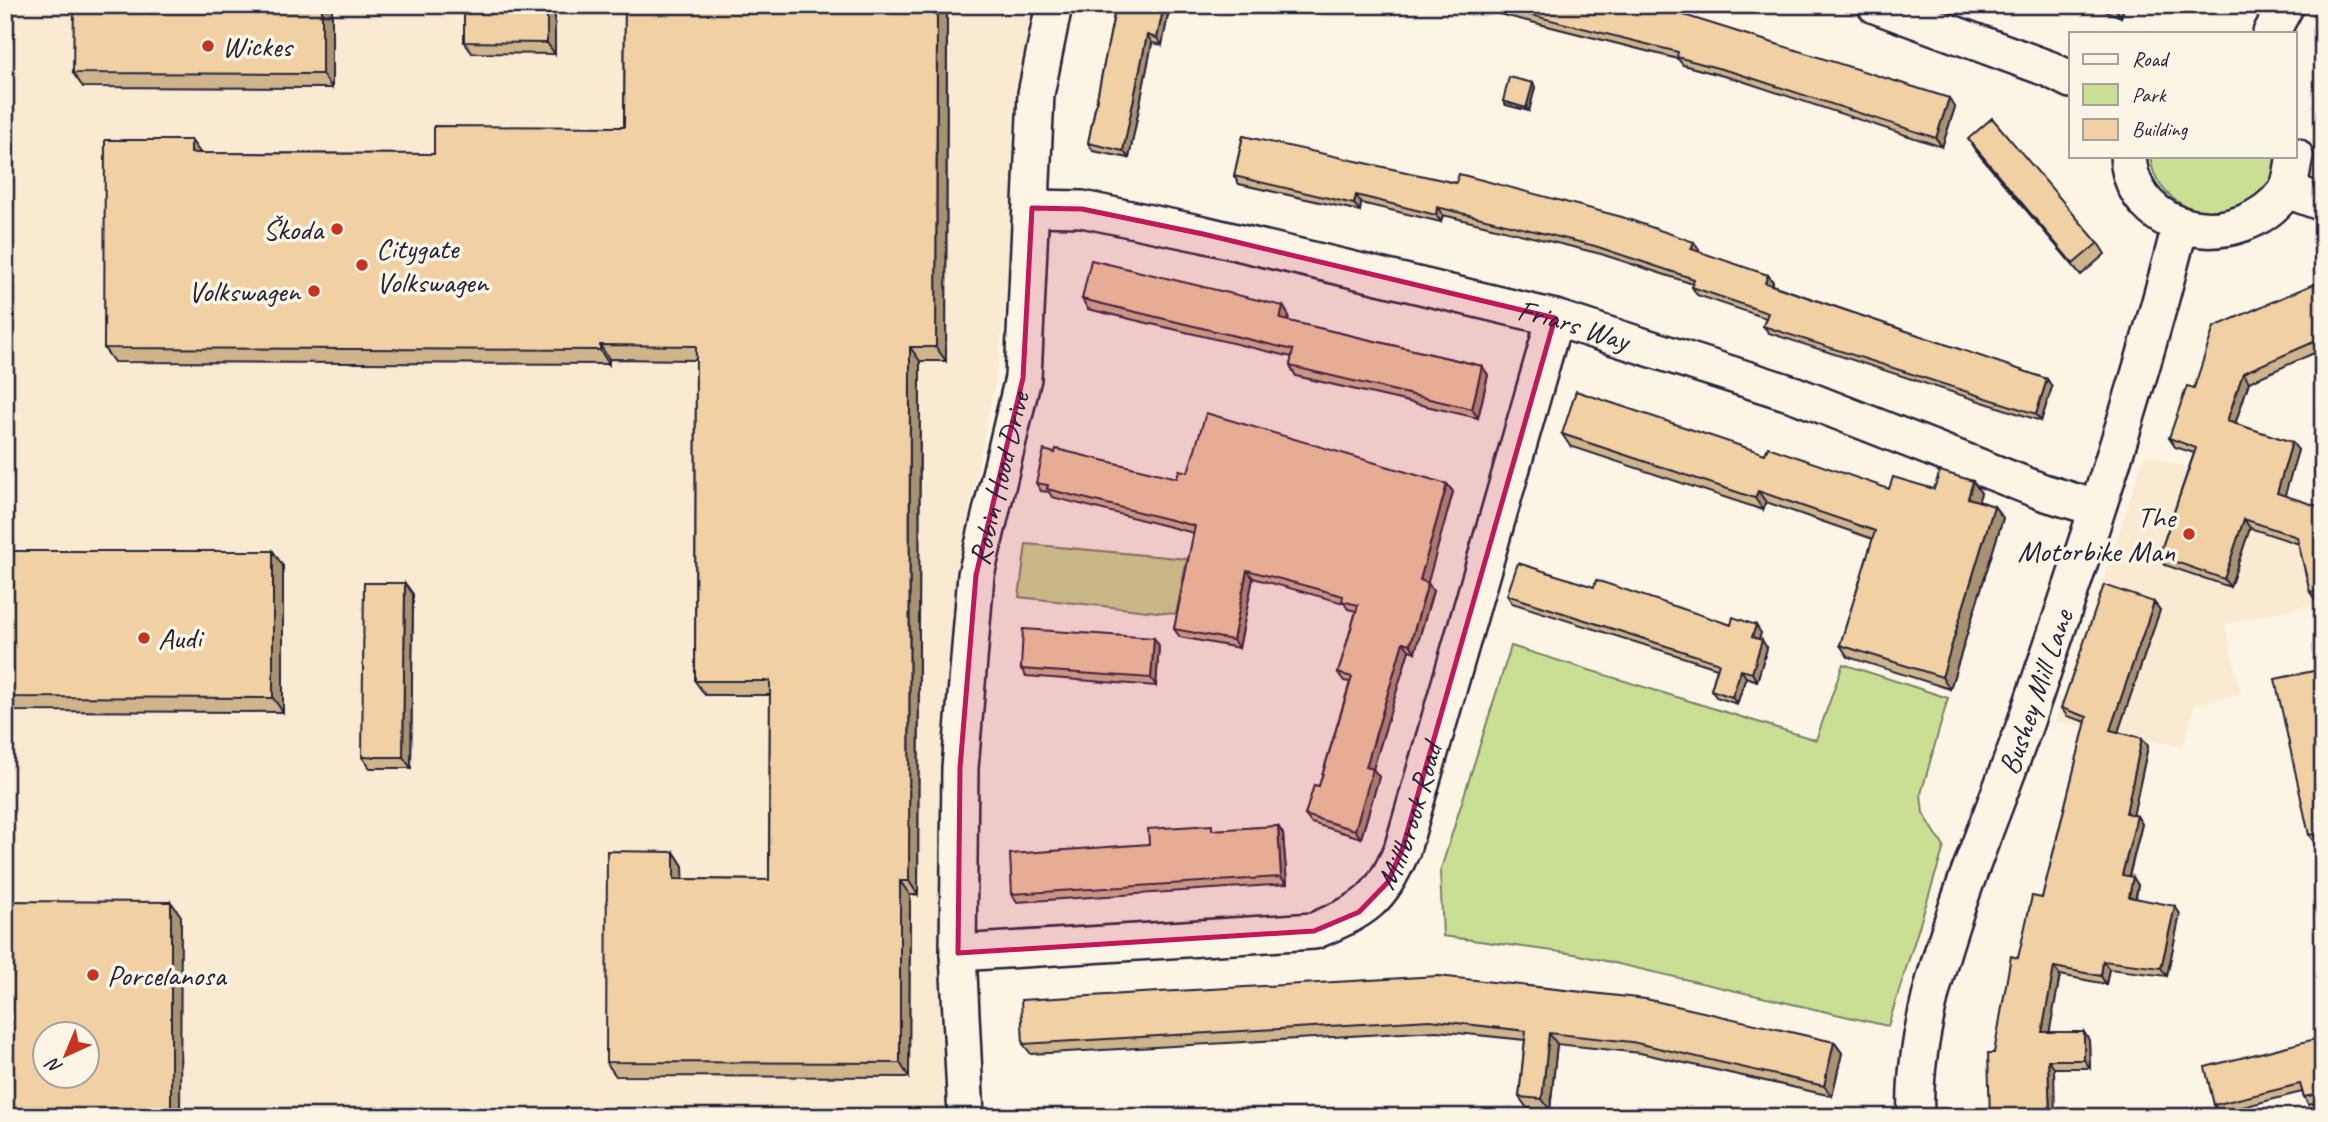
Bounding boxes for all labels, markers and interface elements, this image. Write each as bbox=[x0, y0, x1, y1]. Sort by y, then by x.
place label: Wickes bbox=[222, 27, 294, 65]
legend bbox=[2069, 32, 2296, 158]
marker: Wickes bbox=[200, 38, 216, 54]
text: Road bbox=[2132, 46, 2171, 72]
text: Park bbox=[2132, 82, 2167, 108]
text: Building bbox=[2132, 116, 2189, 142]
place label: Škoda bbox=[263, 210, 325, 248]
marker: Škoda bbox=[329, 221, 345, 237]
place label: Citygate Volkswagen bbox=[376, 229, 490, 301]
marker: Citygate Volkswagen bbox=[354, 257, 370, 273]
place label: Volkswagen bbox=[188, 272, 301, 310]
marker: Volkswagen bbox=[306, 283, 322, 299]
street label: Friars Way bbox=[1514, 291, 1637, 360]
street label: Robin Hood Drive bbox=[960, 386, 1038, 569]
place label: The Motorbike Man bbox=[2017, 498, 2177, 570]
marker: The Motorbike Man bbox=[2181, 526, 2197, 542]
street label: Bushey Mill Lane bbox=[1989, 603, 2082, 780]
place label: Audi bbox=[158, 619, 205, 657]
marker: Audi bbox=[136, 630, 152, 646]
street label: Millbrook Road bbox=[1367, 734, 1452, 896]
place label: Porcelanosa bbox=[107, 956, 227, 994]
marker: Porcelanosa bbox=[85, 967, 101, 983]
north arrow bbox=[32, 1020, 102, 1090]
text: N bbox=[40, 1052, 67, 1079]

